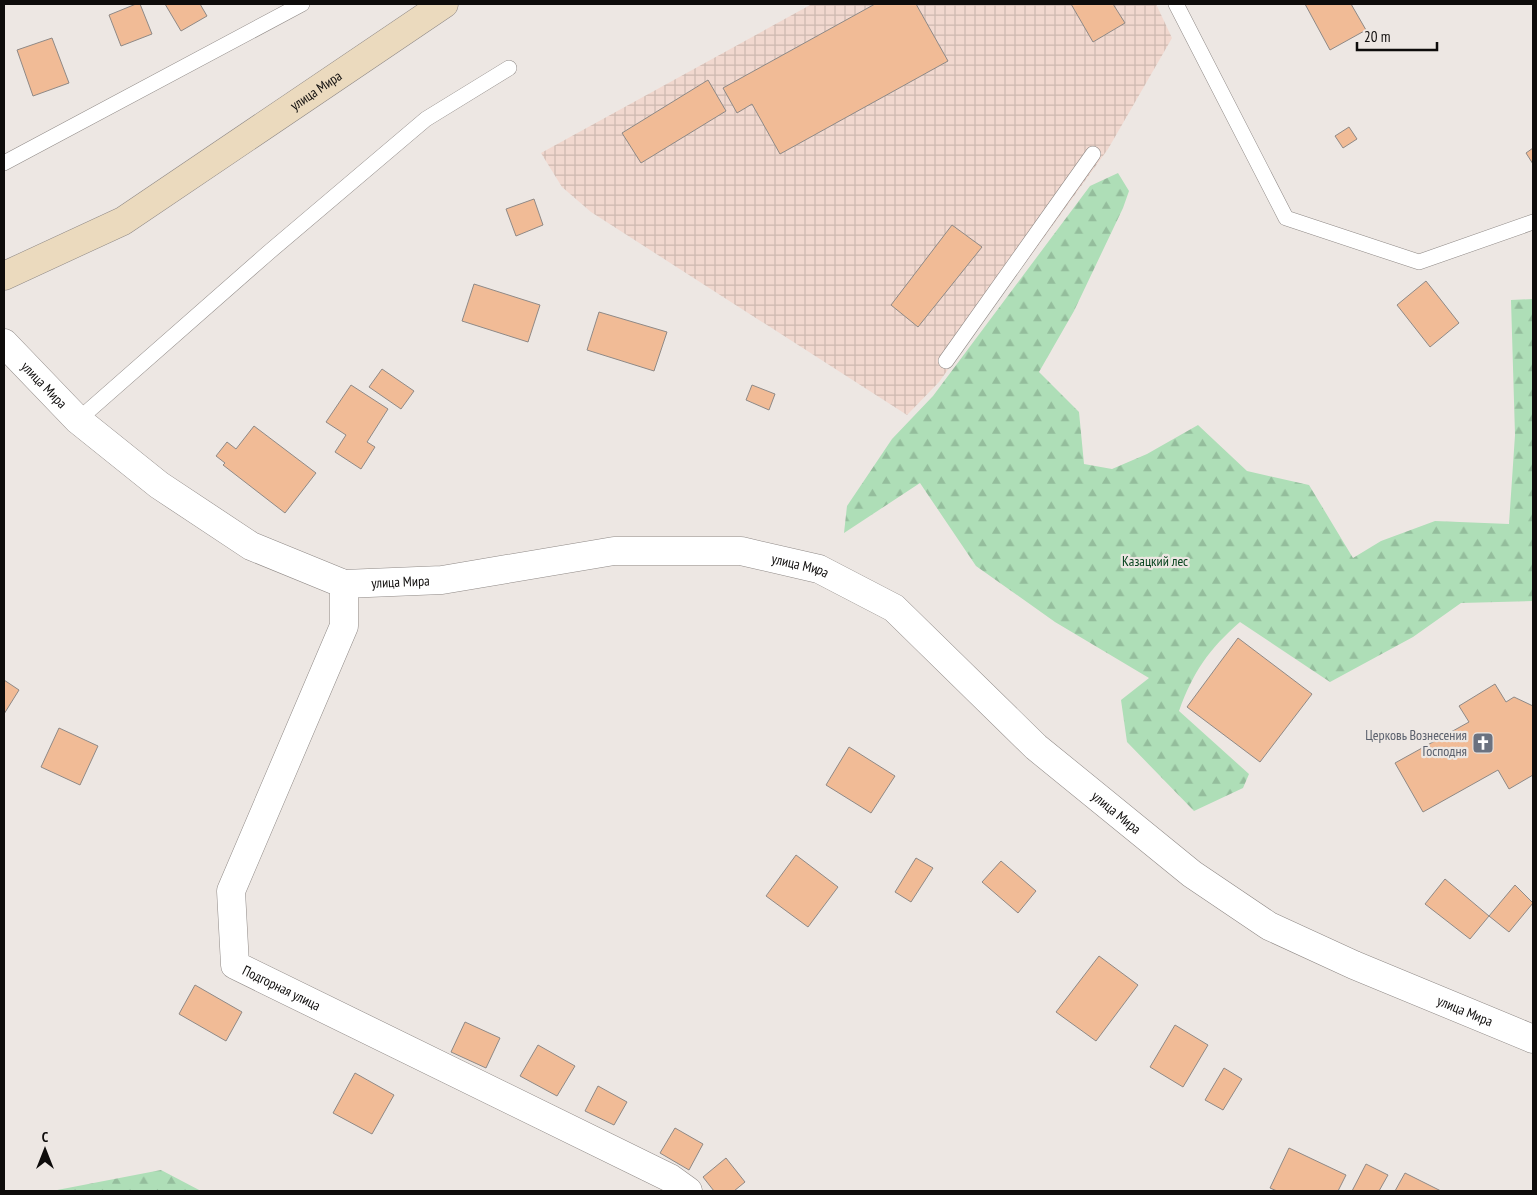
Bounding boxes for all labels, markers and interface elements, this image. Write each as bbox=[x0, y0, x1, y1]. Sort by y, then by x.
scale bar bbox=[1357, 20, 1437, 52]
text: 20 m bbox=[1364, 27, 1390, 46]
street label: улица Мира bbox=[287, 67, 345, 114]
street label: улица Мира bbox=[17, 357, 71, 412]
street label: улица Мира bbox=[770, 549, 832, 582]
park label: Казацкий лес bbox=[1122, 552, 1188, 570]
street label: улица Мира bbox=[371, 572, 430, 592]
place label: Церковь Вознесения Господня bbox=[1365, 726, 1467, 760]
church icon: Церковь Вознесения Господня bbox=[1471, 731, 1495, 755]
street label: улица Мира bbox=[1088, 787, 1145, 838]
street label: Подгорная улица bbox=[240, 961, 323, 1014]
street label: улица Мира bbox=[1435, 991, 1495, 1030]
north arrow bbox=[20, 1125, 70, 1175]
text: С bbox=[42, 1128, 49, 1146]

